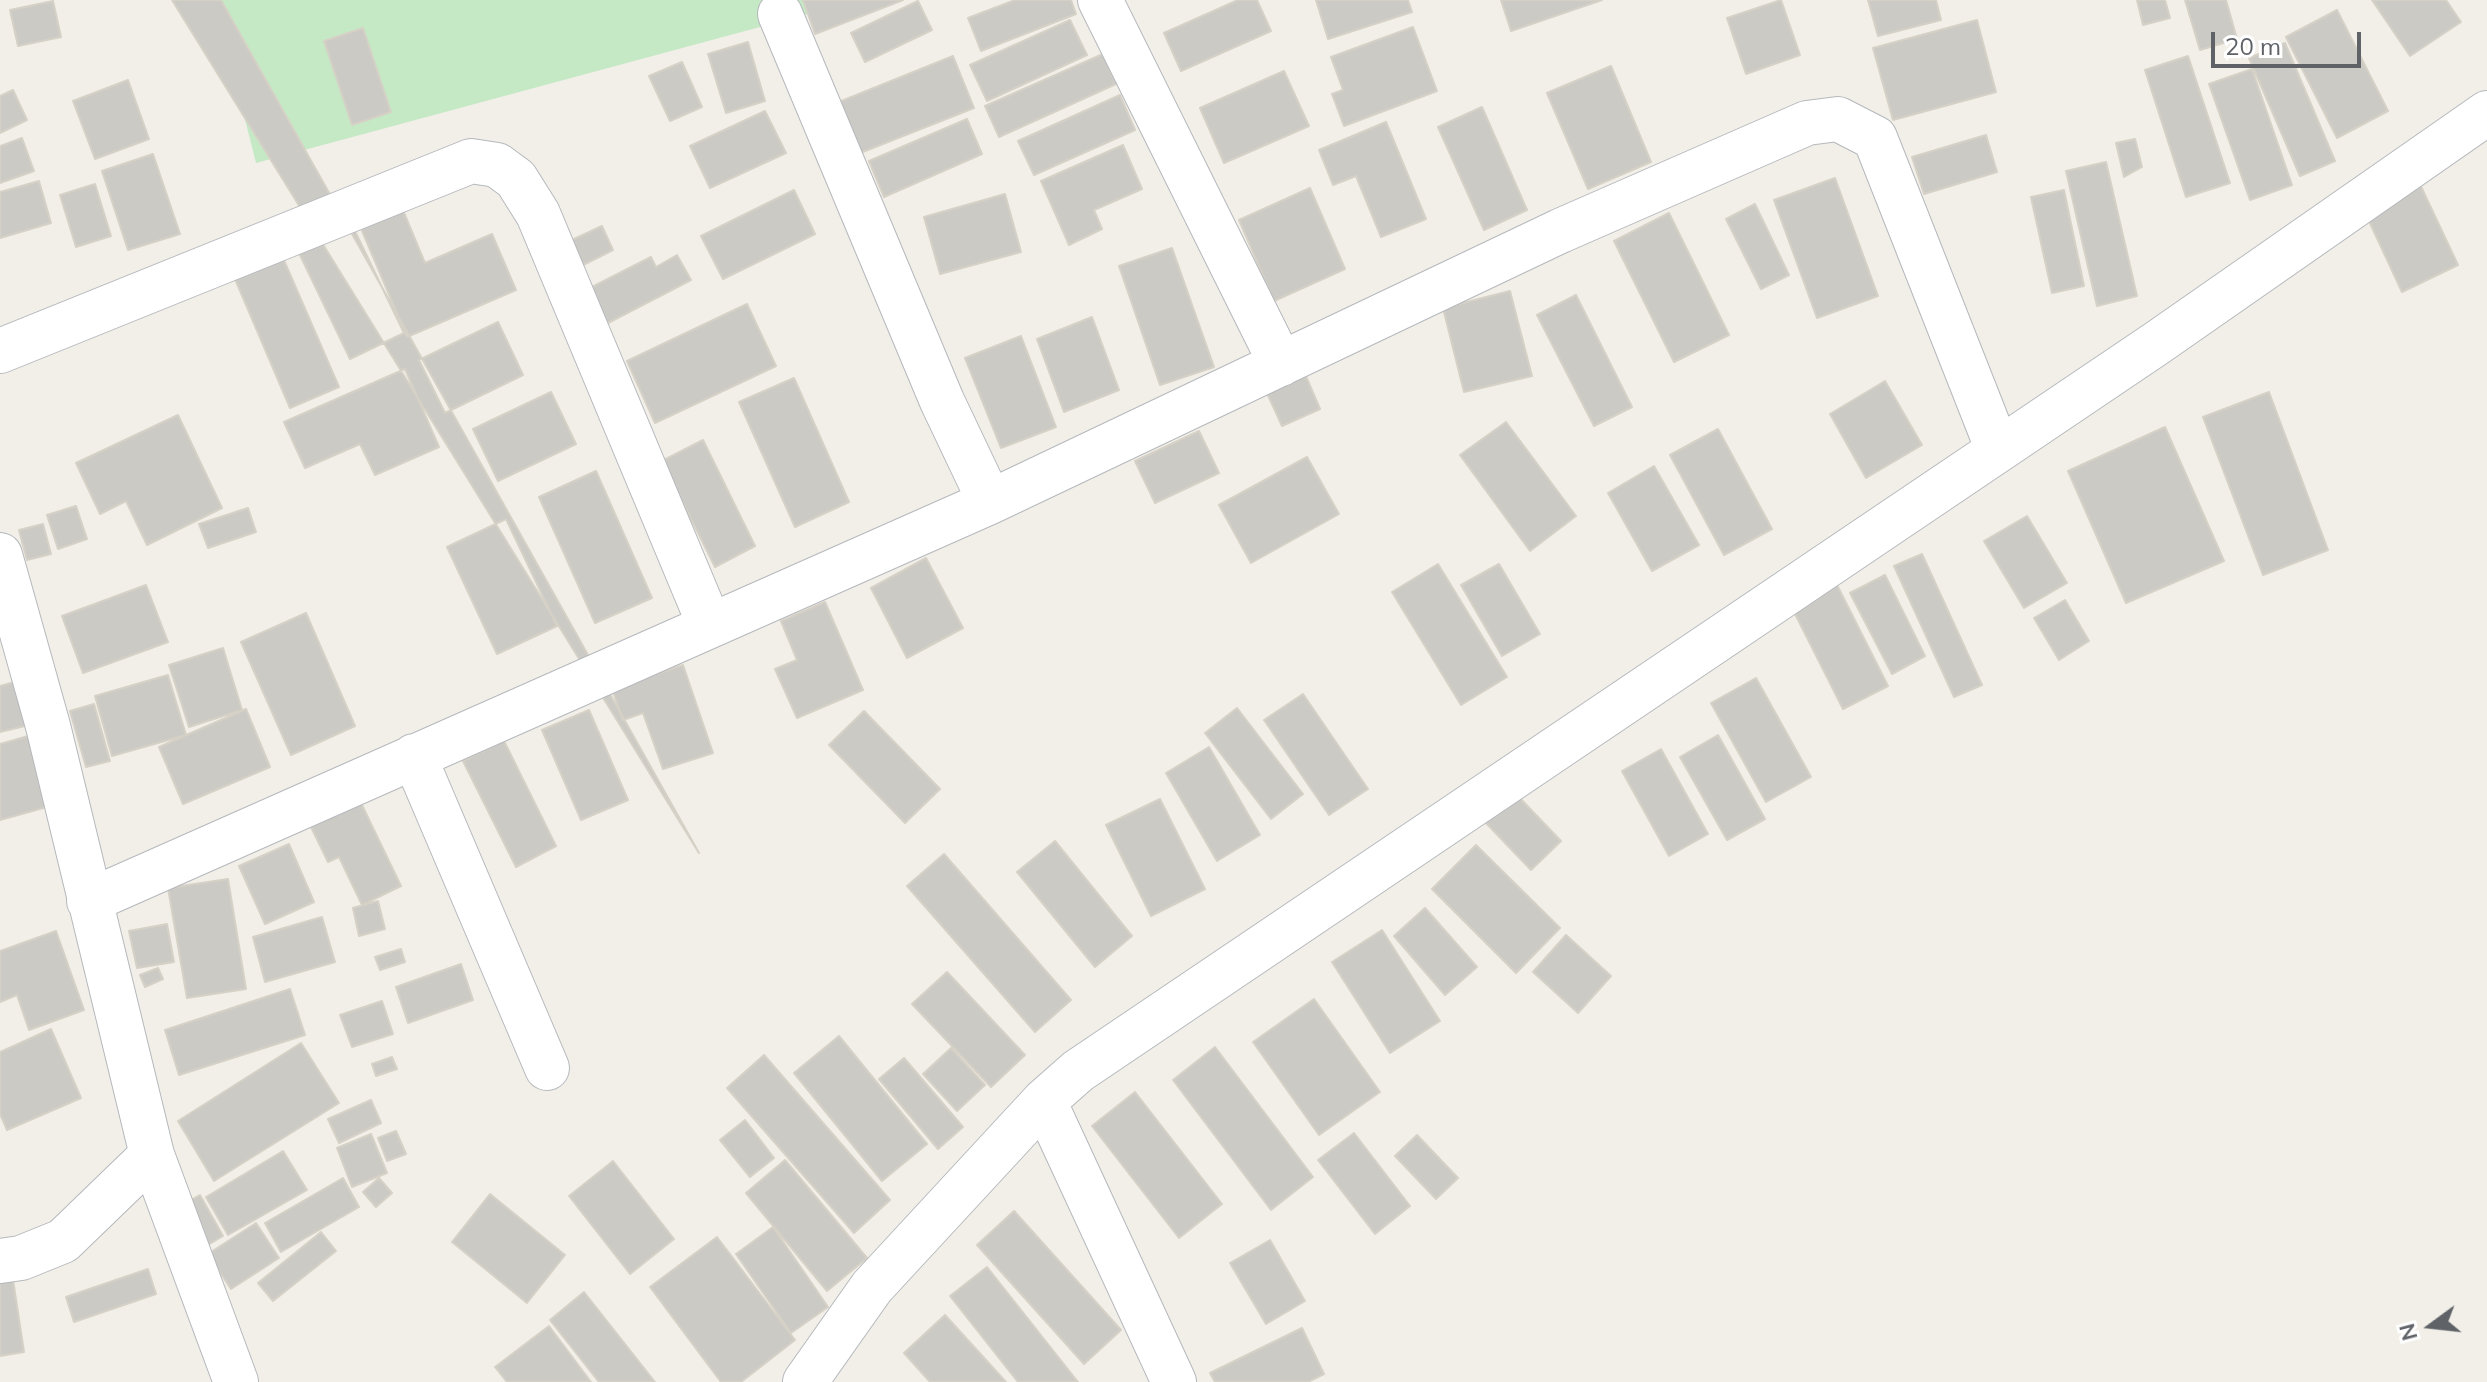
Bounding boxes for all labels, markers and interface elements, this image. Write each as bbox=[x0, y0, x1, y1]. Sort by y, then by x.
scale bar bbox=[2215, 16, 2365, 66]
text: 20 m bbox=[2225, 31, 2281, 61]
north arrow bbox=[2391, 1286, 2471, 1366]
text: N bbox=[2392, 1321, 2423, 1344]

